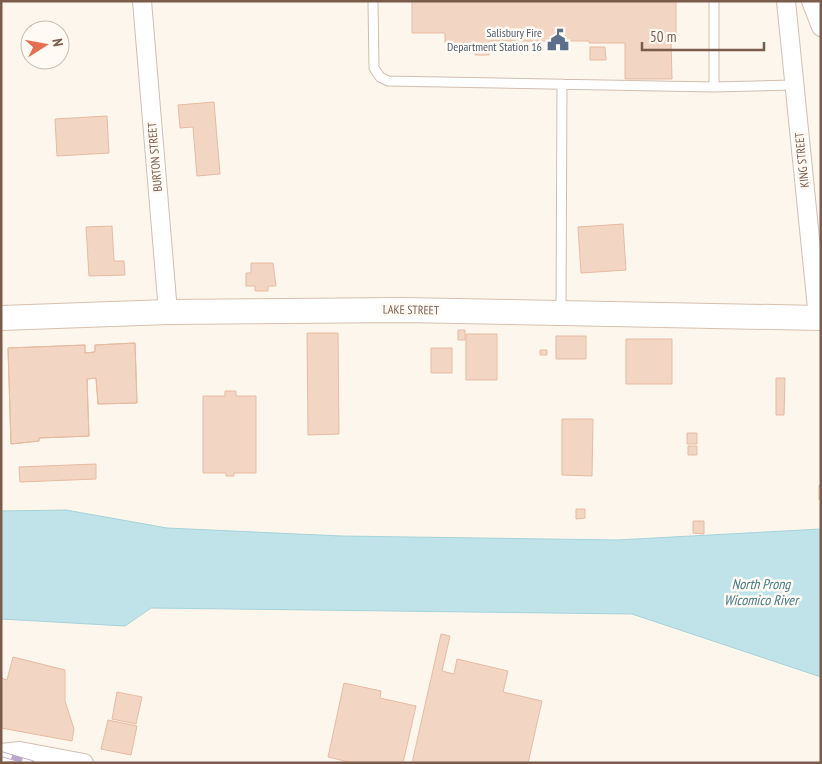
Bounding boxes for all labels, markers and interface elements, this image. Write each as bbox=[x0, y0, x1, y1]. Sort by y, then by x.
north arrow bbox=[20, 20, 70, 70]
scale bar bbox=[642, 20, 764, 52]
place label: Salisbury Fire Department Station 16 bbox=[447, 25, 542, 54]
public building icon: Salisbury Fire Department Station 16 bbox=[545, 27, 571, 53]
text: 50 m bbox=[650, 27, 676, 46]
text: N bbox=[48, 37, 67, 48]
street label: BURTON STREET bbox=[144, 121, 165, 192]
street label: KING STREET bbox=[791, 131, 812, 188]
street label: LAKE STREET bbox=[383, 302, 440, 318]
water label: North Prong Wicomico River bbox=[724, 575, 800, 609]

